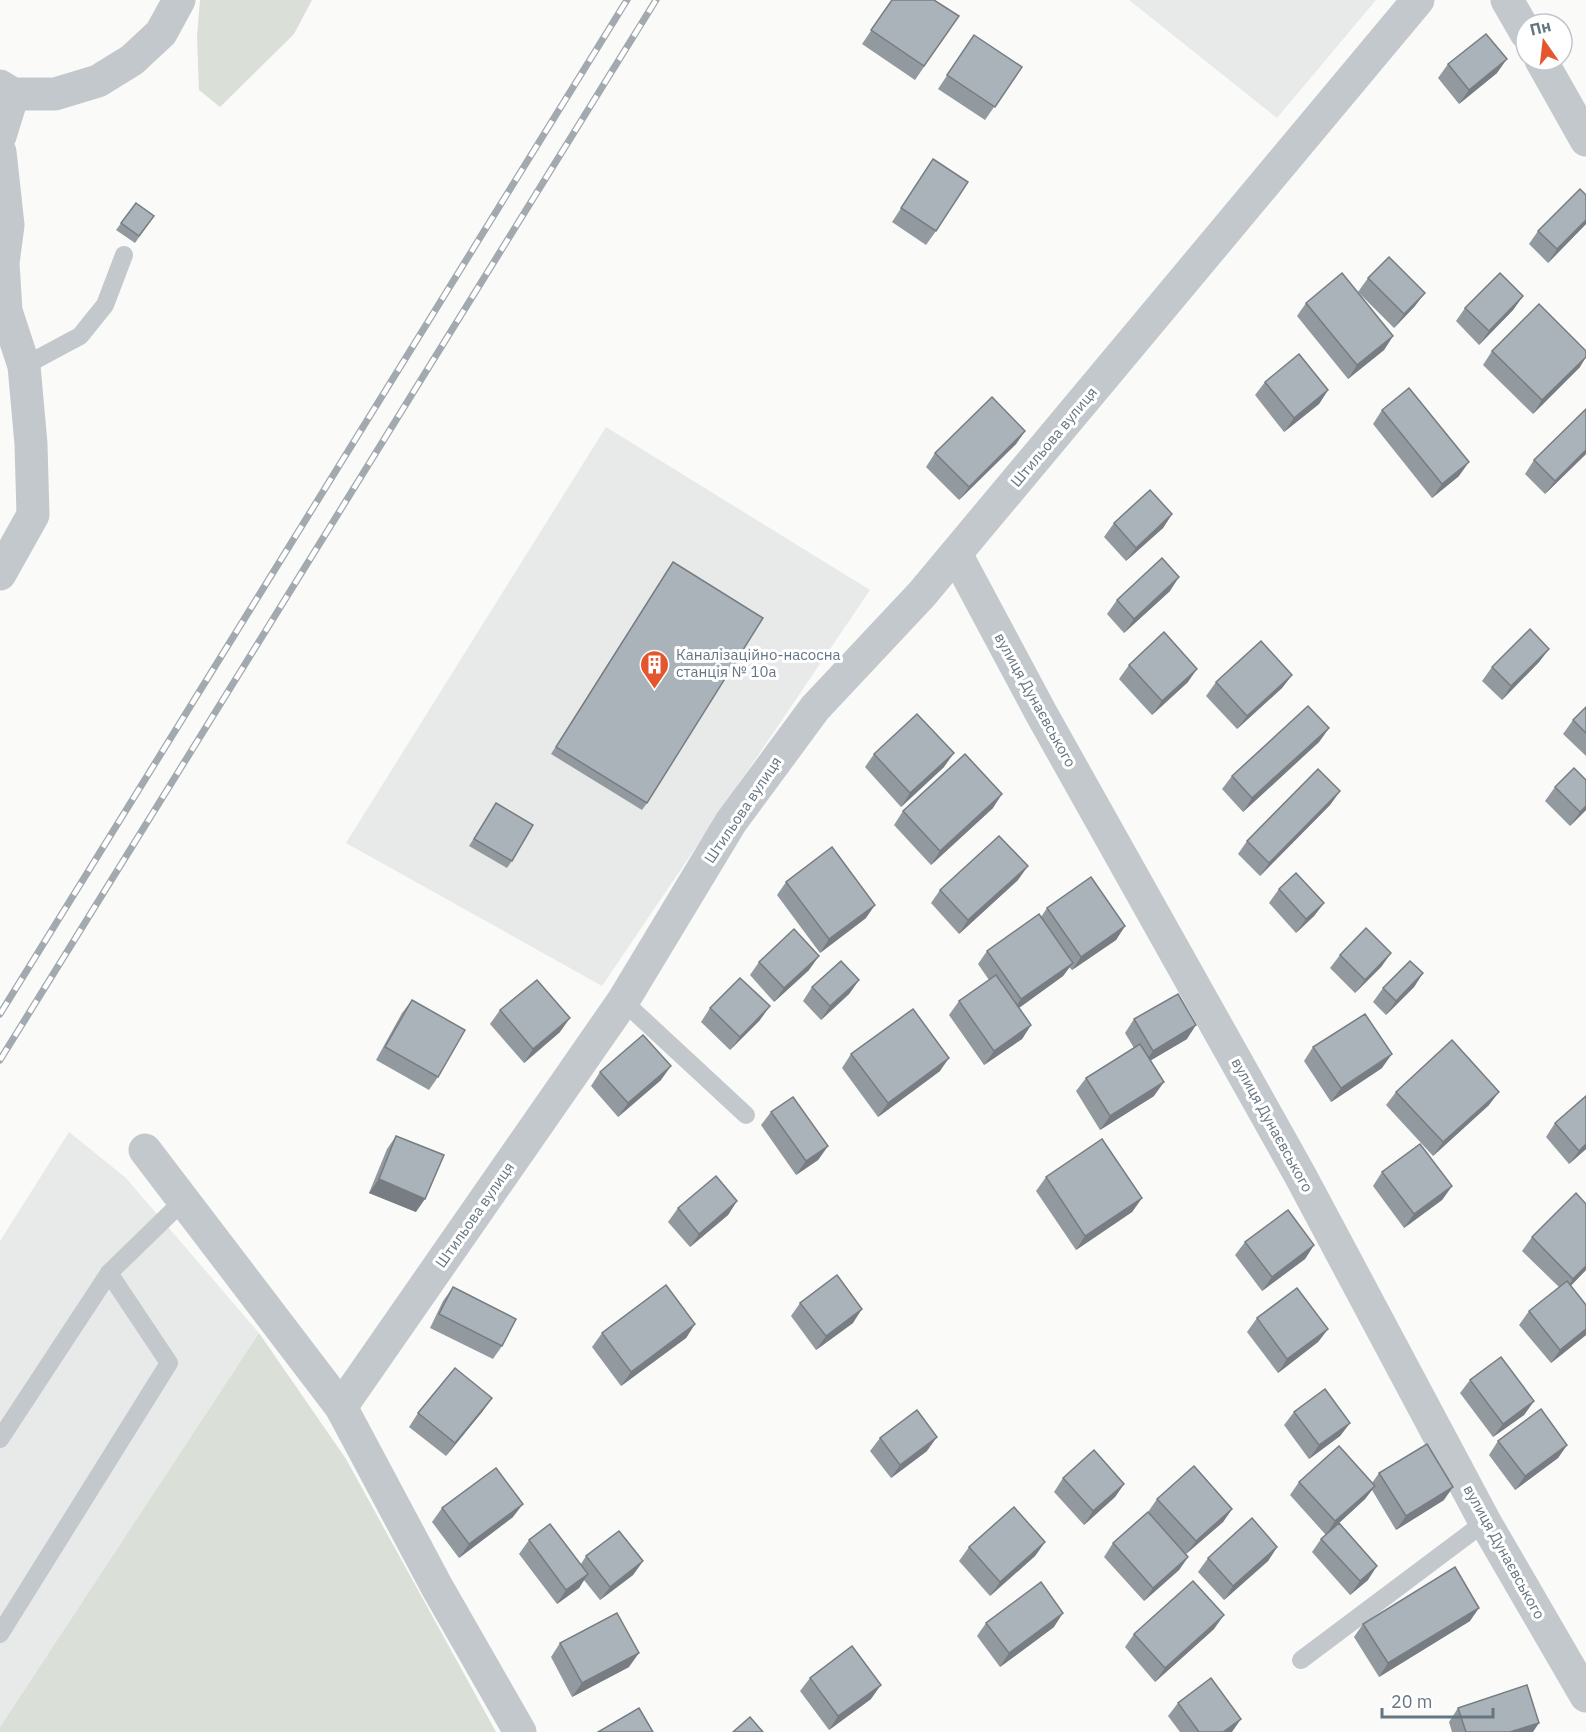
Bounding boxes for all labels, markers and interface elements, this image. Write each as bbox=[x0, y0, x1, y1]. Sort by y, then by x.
north arrow bbox=[1514, 12, 1574, 72]
text: Пн bbox=[1528, 15, 1553, 40]
street label: Штильова вулиця bbox=[1006, 383, 1101, 491]
street label: вулиця Дунаєвського bbox=[991, 629, 1080, 770]
place label: Каналізаційно-насосна станція № 10а bbox=[676, 645, 841, 681]
building icon: Каналізаційно-насосна станція № 10а bbox=[639, 648, 671, 690]
street label: Штильова вулиця bbox=[700, 753, 785, 867]
street label: вулиця Дунаєвського bbox=[1228, 1054, 1317, 1195]
street label: Штильова вулиця bbox=[431, 1158, 518, 1271]
street label: вулиця Дунаєвського bbox=[1460, 1481, 1549, 1622]
scale bar bbox=[1382, 1681, 1493, 1719]
text: 20 m bbox=[1391, 1690, 1433, 1713]

